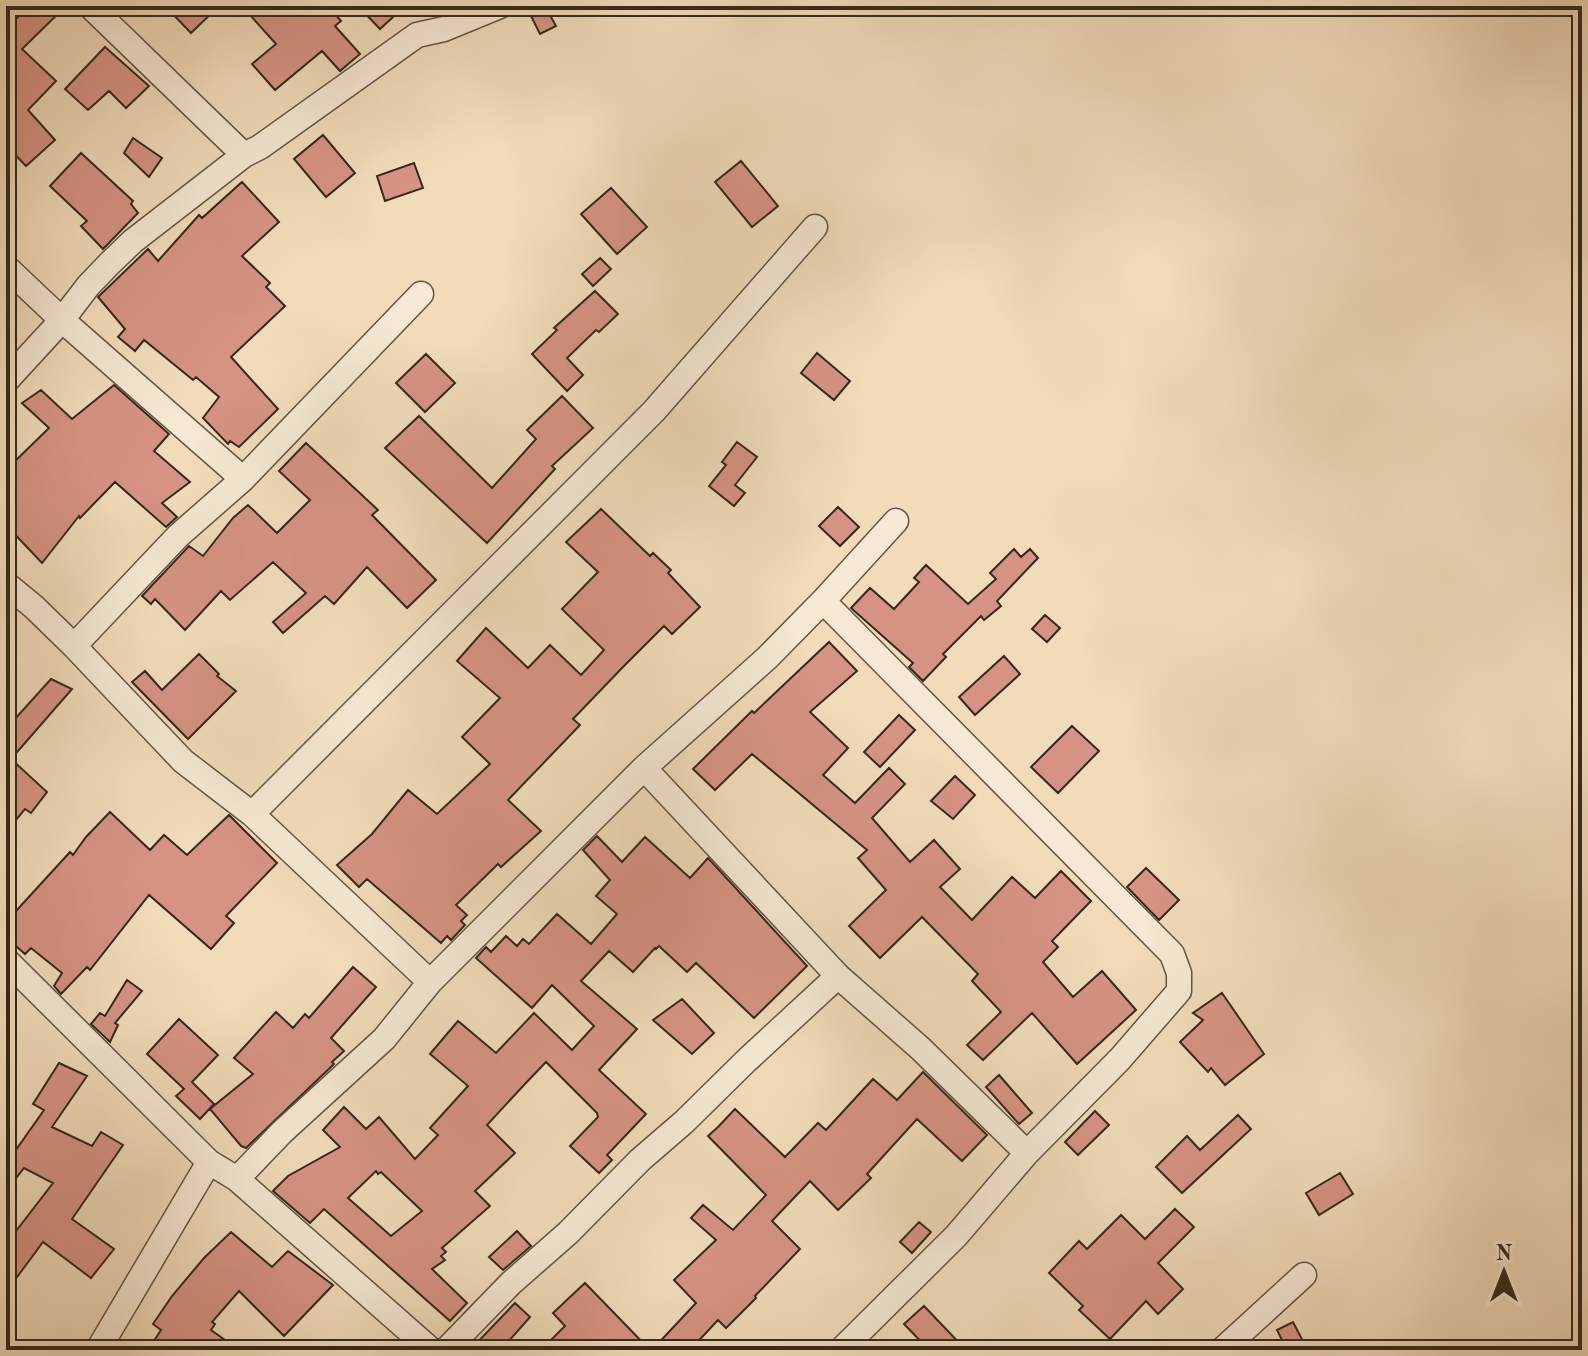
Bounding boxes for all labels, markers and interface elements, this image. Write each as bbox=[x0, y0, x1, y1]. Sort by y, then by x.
north arrow bbox=[1464, 1232, 1544, 1312]
text: N bbox=[1496, 1243, 1513, 1265]

